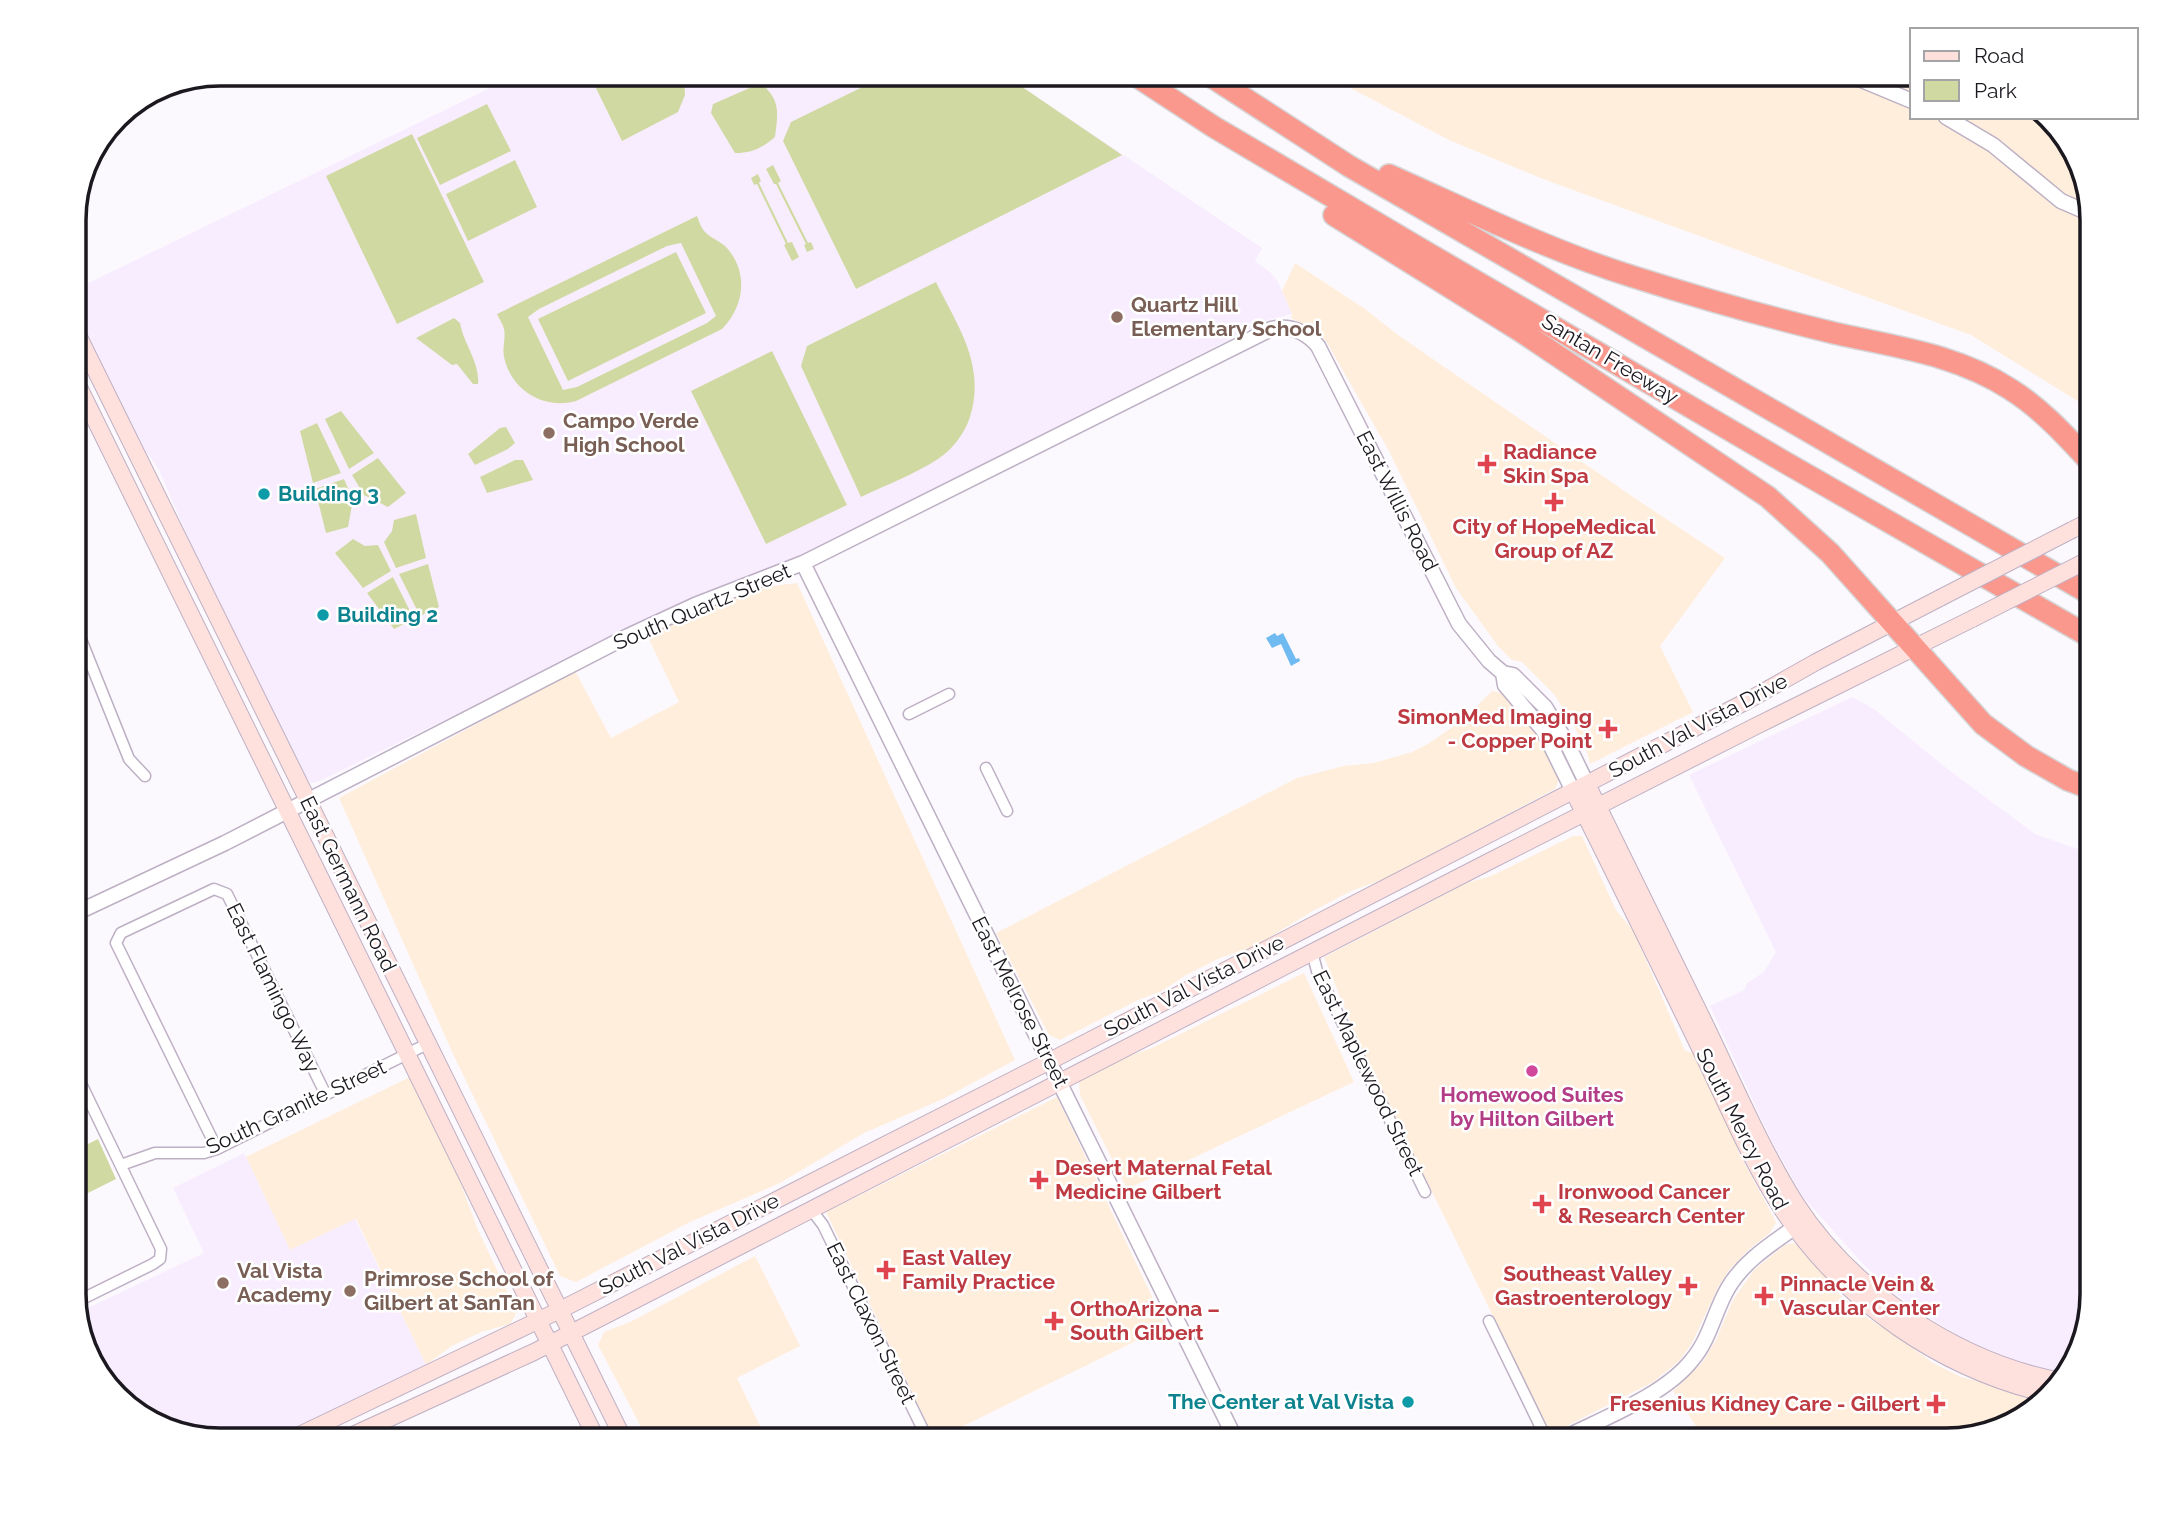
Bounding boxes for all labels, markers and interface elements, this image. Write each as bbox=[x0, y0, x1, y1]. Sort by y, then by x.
legend bbox=[1910, 28, 2138, 119]
text: Road bbox=[1974, 43, 2024, 68]
text: Park bbox=[1974, 78, 2017, 103]
place label: Quartz Hill Elementary School bbox=[1131, 292, 1322, 341]
street label: Santan Freeway bbox=[1538, 308, 1683, 409]
marker: Quartz Hill Elementary School bbox=[1109, 309, 1125, 325]
place label: Campo Verde High School bbox=[563, 408, 699, 457]
marker: Campo Verde High School bbox=[541, 425, 557, 441]
street label: East Willis Road bbox=[1351, 426, 1444, 575]
place label: Radiance Skin Spa bbox=[1503, 439, 1597, 488]
marker: Radiance Skin Spa bbox=[1477, 454, 1497, 474]
place label: Building 3 bbox=[278, 481, 379, 506]
marker: Building 3 bbox=[256, 486, 272, 502]
marker: City of HopeMedical Group of AZ bbox=[1544, 492, 1564, 512]
place label: City of HopeMedical Group of AZ bbox=[1453, 514, 1656, 563]
street label: South Quartz Street bbox=[609, 558, 794, 655]
place label: Building 2 bbox=[337, 602, 438, 627]
marker: Building 2 bbox=[315, 607, 331, 623]
street label: South Val Vista Drive bbox=[1604, 668, 1791, 783]
place label: SimonMed Imaging - Copper Point bbox=[1397, 704, 1592, 753]
marker: SimonMed Imaging - Copper Point bbox=[1598, 719, 1618, 739]
street label: East Germann Road bbox=[295, 792, 402, 976]
street label: East Flamingo Way bbox=[221, 899, 325, 1077]
street label: East Melrose Street bbox=[967, 912, 1074, 1091]
street label: South Val Vista Drive bbox=[1099, 929, 1288, 1042]
street label: East Maplewood Street bbox=[1308, 966, 1429, 1180]
street label: South Mercy Road bbox=[1691, 1044, 1794, 1214]
street label: South Granite Street bbox=[202, 1054, 390, 1159]
marker: Homewood Suites by Hilton Gilbert bbox=[1524, 1063, 1540, 1079]
place label: Homewood Suites by Hilton Gilbert bbox=[1440, 1082, 1624, 1131]
place label: Desert Maternal Fetal Medicine Gilbert bbox=[1055, 1155, 1272, 1204]
marker: Desert Maternal Fetal Medicine Gilbert bbox=[1029, 1170, 1049, 1190]
place label: Ironwood Cancer & Research Center bbox=[1558, 1179, 1745, 1228]
street label: South Val Vista Drive bbox=[594, 1187, 783, 1300]
marker: Ironwood Cancer & Research Center bbox=[1532, 1194, 1552, 1214]
street label: East Claxon Street bbox=[821, 1238, 921, 1408]
place label: East Valley Family Practice bbox=[902, 1245, 1055, 1294]
place label: Val Vista Academy bbox=[237, 1258, 332, 1307]
marker: East Valley Family Practice bbox=[876, 1260, 896, 1280]
place label: Southeast Valley Gastroenterology bbox=[1495, 1261, 1672, 1310]
place label: Primrose School of Gilbert at SanTan bbox=[364, 1266, 554, 1315]
place label: Pinnacle Vein & Vascular Center bbox=[1780, 1271, 1940, 1320]
marker: Val Vista Academy bbox=[215, 1275, 231, 1291]
marker: Southeast Valley Gastroenterology bbox=[1678, 1276, 1698, 1296]
marker: Primrose School of Gilbert at SanTan bbox=[342, 1283, 358, 1299]
marker: Pinnacle Vein & Vascular Center bbox=[1754, 1286, 1774, 1306]
place label: OrthoArizona – South Gilbert bbox=[1070, 1296, 1220, 1345]
marker: OrthoArizona – South Gilbert bbox=[1044, 1311, 1064, 1331]
place label: The Center at Val Vista bbox=[1168, 1389, 1394, 1414]
place label: Fresenius Kidney Care - Gilbert bbox=[1609, 1391, 1920, 1416]
marker: The Center at Val Vista bbox=[1400, 1394, 1416, 1410]
marker: Fresenius Kidney Care - Gilbert bbox=[1926, 1394, 1946, 1414]

